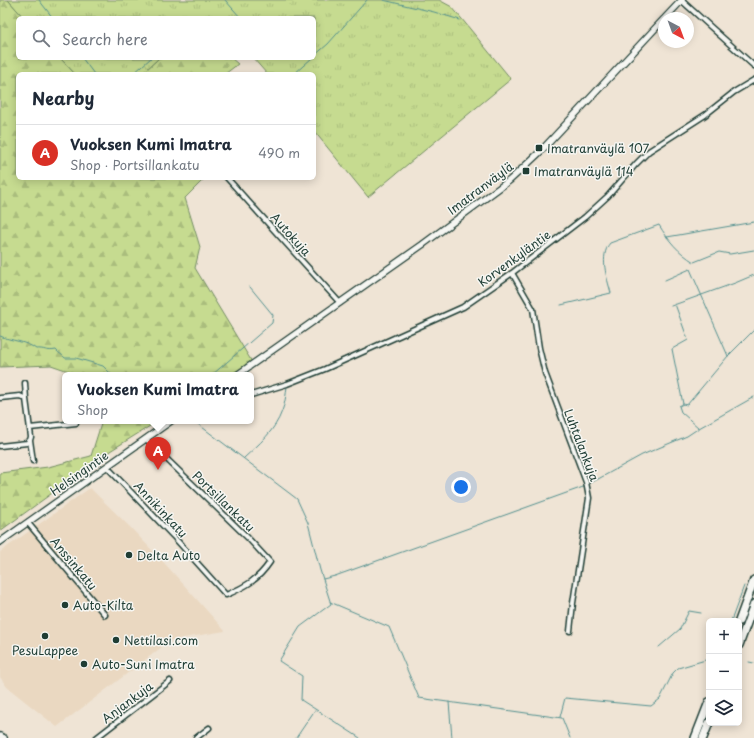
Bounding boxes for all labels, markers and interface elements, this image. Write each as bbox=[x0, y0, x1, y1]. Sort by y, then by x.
north arrow bbox=[658, 12, 694, 48]
search box bbox=[16, 16, 316, 60]
icon: search bbox=[30, 27, 52, 49]
text: Search here bbox=[62, 27, 148, 50]
text: Nearby bbox=[32, 85, 94, 111]
text: Vuoksen Kumi Imatra bbox=[70, 132, 232, 155]
place label: Imatranväylä 107 bbox=[547, 139, 649, 157]
text: A bbox=[40, 143, 50, 162]
text: 490 m bbox=[258, 143, 300, 162]
marker: Imatranväylä 107 bbox=[534, 143, 544, 153]
text: Shop · Portsillankatu bbox=[70, 155, 200, 174]
street label: Imatranväylä bbox=[443, 157, 517, 219]
place label: Imatranväylä 114 bbox=[534, 162, 634, 180]
marker: Imatranväylä 114 bbox=[521, 166, 531, 176]
street label: Autokuja bbox=[267, 208, 316, 260]
street label: Korvenkyläntie bbox=[474, 225, 554, 291]
popup bbox=[62, 372, 254, 424]
text: Vuoksen Kumi Imatra bbox=[77, 377, 239, 400]
text: Shop bbox=[77, 400, 108, 419]
street label: Luhtalankuja bbox=[560, 406, 604, 484]
pin: A bbox=[145, 437, 171, 470]
street label: Helsingintie bbox=[46, 446, 112, 500]
street label: Portsillankatu bbox=[189, 467, 259, 535]
street label: Annikinkatu bbox=[130, 477, 192, 541]
your location bbox=[451, 477, 471, 497]
street label: Anssinkatu bbox=[46, 532, 102, 594]
place label: Delta Auto bbox=[137, 546, 201, 564]
marker: Delta Auto bbox=[124, 550, 134, 560]
place label: Auto-Kilta bbox=[73, 596, 134, 614]
marker: Auto-Kilta bbox=[60, 600, 70, 610]
map controls bbox=[706, 618, 742, 726]
button: + bbox=[706, 618, 742, 654]
marker: PesuLappee bbox=[40, 631, 50, 641]
place label: Nettilasi.com bbox=[124, 631, 198, 649]
marker: Nettilasi.com bbox=[111, 635, 121, 645]
place label: PesuLappee bbox=[12, 641, 79, 659]
button: − bbox=[706, 654, 742, 690]
place label: Auto-Suni Imatra bbox=[92, 655, 195, 673]
marker: Auto-Suni Imatra bbox=[79, 659, 89, 669]
street label: Anjankuja bbox=[98, 676, 157, 727]
button: layers bbox=[706, 690, 742, 726]

